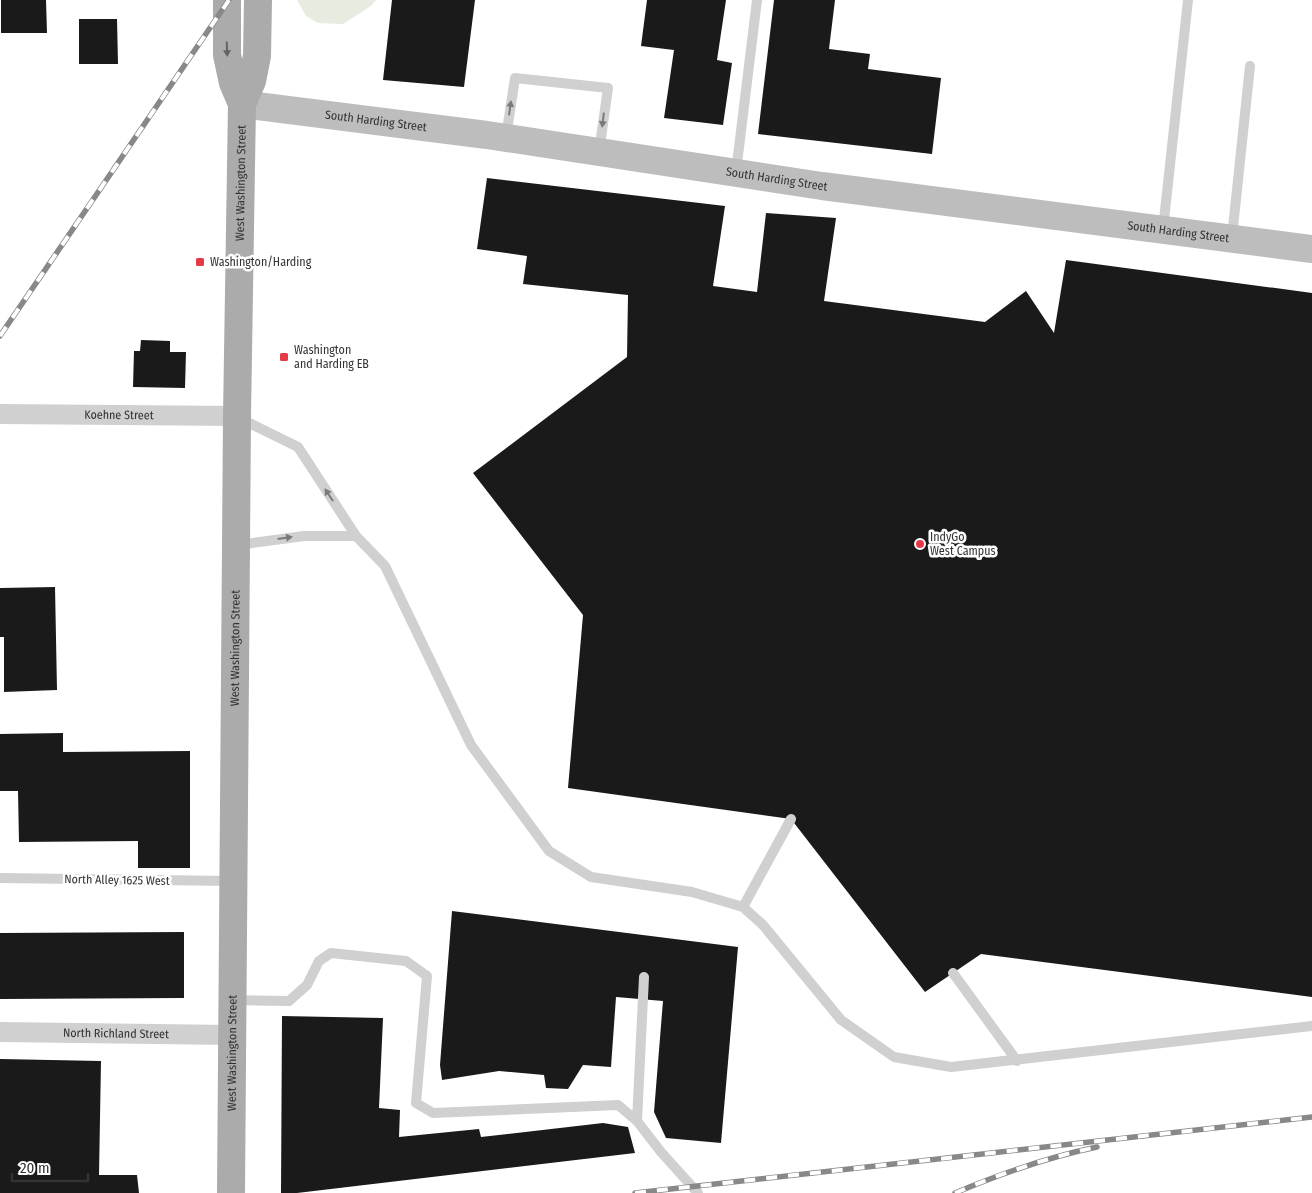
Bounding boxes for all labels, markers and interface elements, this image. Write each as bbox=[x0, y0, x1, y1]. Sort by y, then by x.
one-way arrow bbox=[224, 41, 232, 57]
one-way arrow bbox=[507, 100, 515, 116]
street label: South Harding Street bbox=[324, 108, 428, 134]
one-way arrow bbox=[599, 112, 607, 128]
street label: West Washington Street bbox=[233, 125, 249, 241]
street label: South Harding Street bbox=[725, 164, 828, 194]
street label: South Harding Street bbox=[1127, 218, 1230, 245]
place label: Washington/Harding bbox=[210, 255, 312, 269]
marker: Washington/Harding bbox=[194, 256, 206, 268]
place label: Washington and Harding EB bbox=[294, 343, 369, 371]
marker: Washington and Harding EB bbox=[278, 351, 290, 363]
street label: Koehne Street bbox=[84, 408, 154, 422]
one-way arrow bbox=[325, 488, 334, 502]
place label: IndyGo West Campus bbox=[930, 530, 996, 558]
one-way arrow bbox=[277, 534, 293, 542]
marker: IndyGo West Campus bbox=[914, 538, 926, 550]
street label: West Washington Street bbox=[228, 590, 243, 706]
street label: North Alley 1625 West bbox=[64, 872, 170, 888]
street label: West Washington Street bbox=[225, 995, 240, 1111]
street label: North Richland Street bbox=[63, 1026, 169, 1041]
scale bar bbox=[12, 1150, 89, 1182]
text: 20 m bbox=[20, 1159, 50, 1177]

